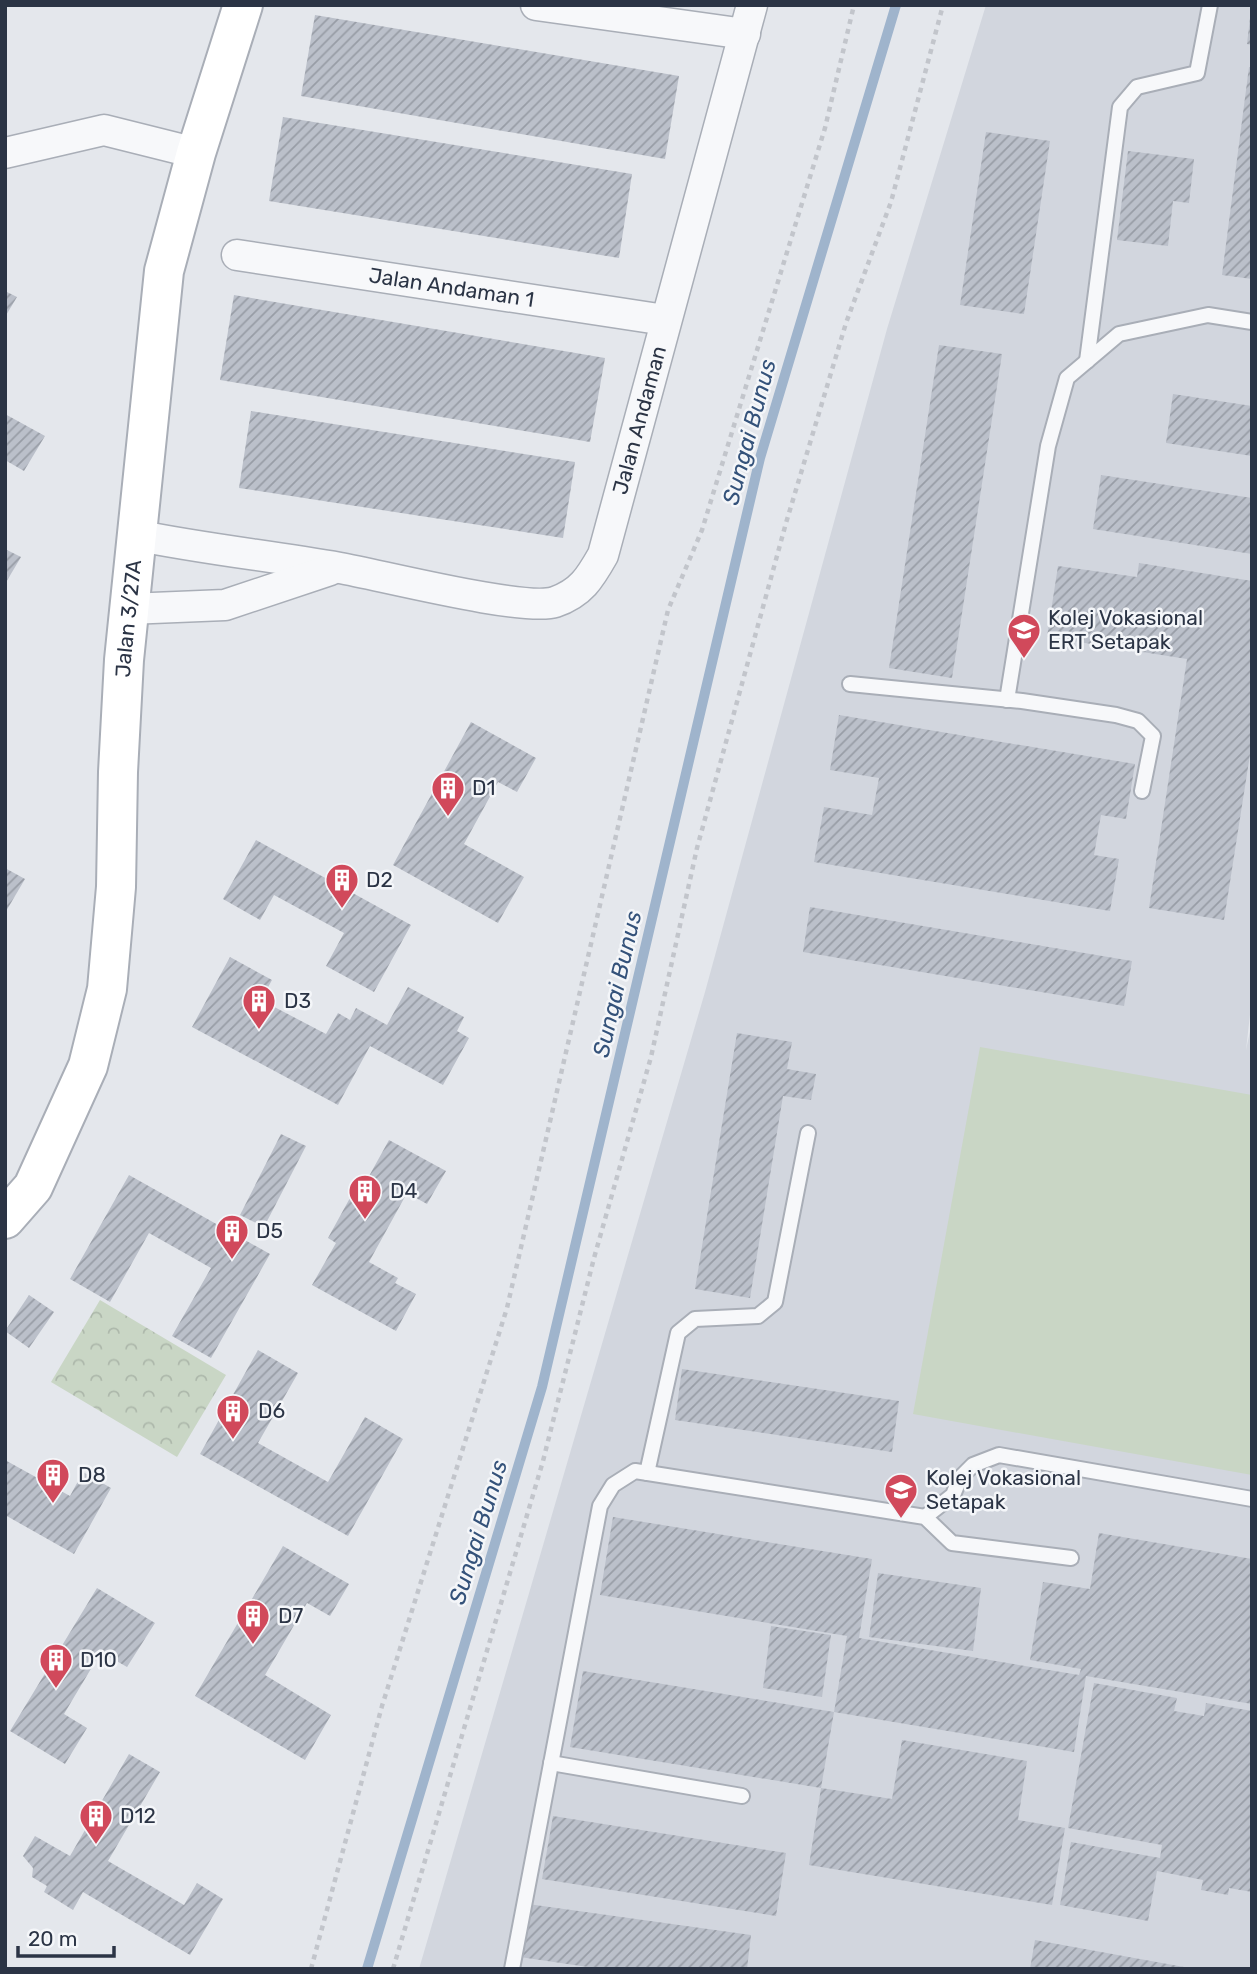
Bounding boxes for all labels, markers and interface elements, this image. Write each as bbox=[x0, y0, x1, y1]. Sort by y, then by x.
street label: Jalan Andaman 1 bbox=[367, 262, 536, 312]
street label: Jalan Andaman bbox=[607, 343, 671, 497]
water label: Sungai Bunus bbox=[716, 356, 782, 508]
street label: Jalan 3/27A bbox=[110, 559, 146, 678]
place label: Kolej Vokasional ERT Setapak bbox=[1048, 605, 1203, 654]
school or university icon: Kolej Vokasional ERT Setapak bbox=[1005, 611, 1043, 660]
building icon: D1 bbox=[429, 769, 467, 818]
place label: D1 bbox=[472, 775, 495, 800]
building icon: D2 bbox=[323, 861, 361, 910]
place label: D2 bbox=[366, 867, 393, 892]
water label: Sungai Bunus bbox=[587, 908, 647, 1060]
building icon: D3 bbox=[240, 982, 278, 1031]
place label: D3 bbox=[284, 988, 311, 1013]
building icon: D4 bbox=[346, 1172, 384, 1221]
place label: D4 bbox=[390, 1178, 418, 1203]
building icon: D5 bbox=[213, 1212, 251, 1261]
place label: D5 bbox=[256, 1218, 283, 1243]
building icon: D6 bbox=[214, 1392, 252, 1441]
place label: D6 bbox=[258, 1398, 285, 1423]
building icon: D8 bbox=[34, 1456, 72, 1505]
water label: Sungai Bunus bbox=[443, 1456, 513, 1608]
place label: D8 bbox=[78, 1462, 106, 1487]
place label: Kolej Vokasional Setapak bbox=[926, 1465, 1081, 1514]
school or university icon: Kolej Vokasional Setapak bbox=[882, 1471, 920, 1520]
building icon: D7 bbox=[234, 1597, 272, 1646]
place label: D7 bbox=[278, 1603, 303, 1628]
building icon: D10 bbox=[37, 1641, 75, 1690]
place label: D10 bbox=[80, 1647, 117, 1672]
building icon: D12 bbox=[77, 1797, 115, 1846]
place label: D12 bbox=[120, 1803, 156, 1828]
scale bar bbox=[18, 1914, 114, 1958]
text: 20 m bbox=[28, 1926, 77, 1951]

